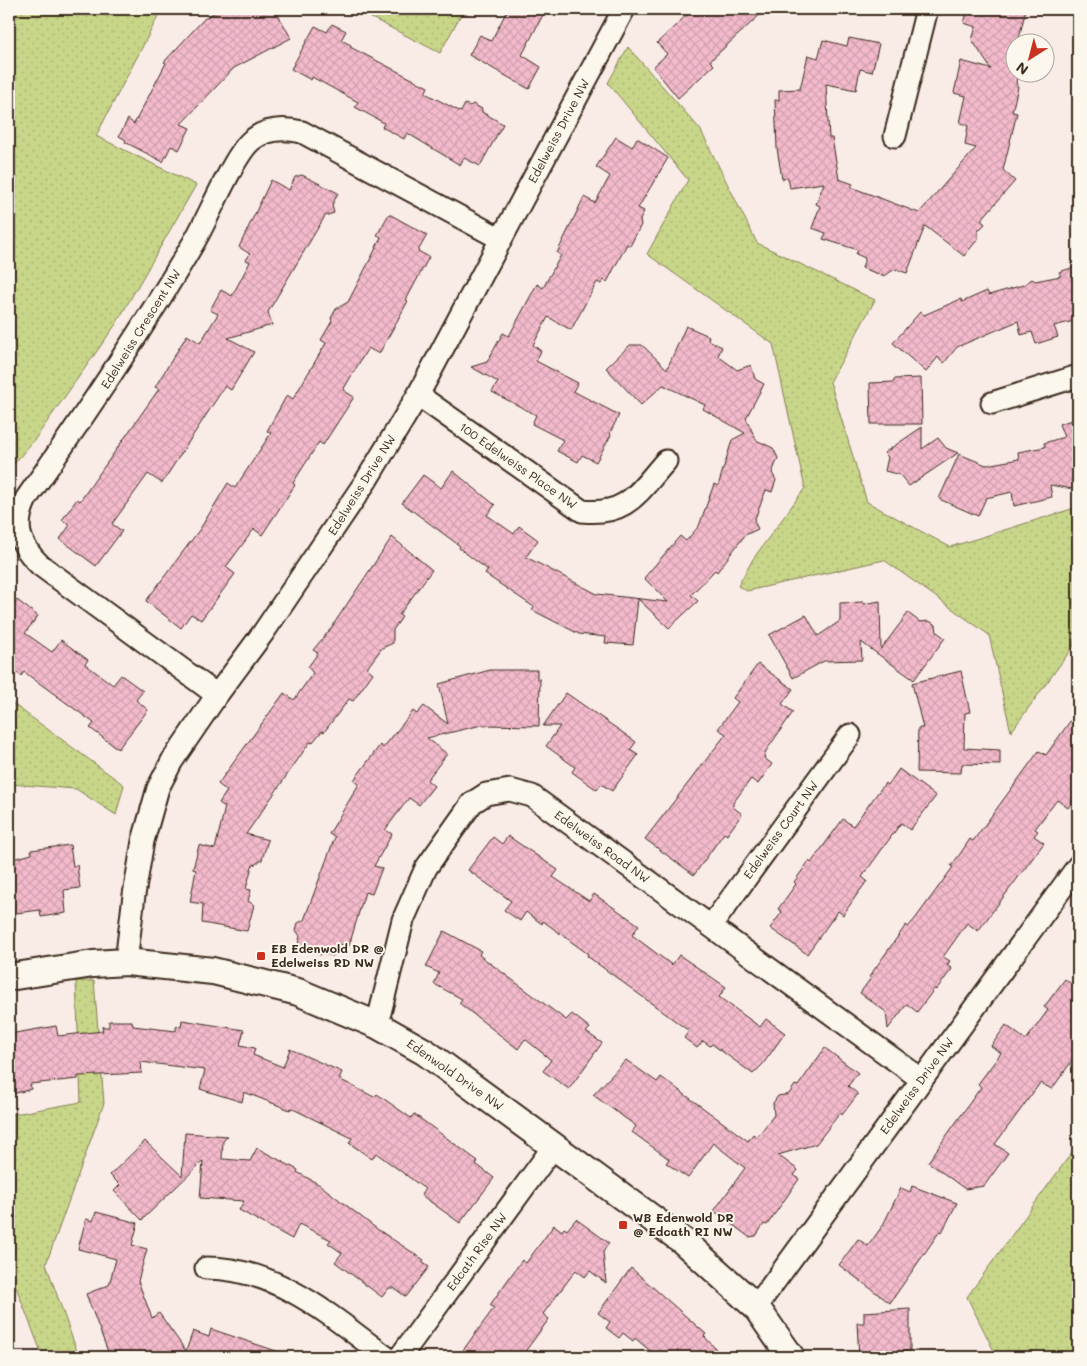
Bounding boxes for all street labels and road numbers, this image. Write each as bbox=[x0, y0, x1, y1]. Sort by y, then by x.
street label: Edelweiss Drive NW bbox=[524, 76, 592, 185]
street label: Edelweiss Crescent NW bbox=[97, 266, 184, 391]
street label: 100 Edelweiss Place NW bbox=[456, 418, 581, 512]
street label: Edelweiss Drive NW bbox=[324, 431, 399, 538]
street label: Edelweiss Court NW bbox=[739, 777, 821, 882]
street label: Edelweiss Road NW bbox=[552, 806, 653, 886]
street label: Edelweiss Drive NW bbox=[876, 1034, 957, 1137]
street label: Edenwold Drive NW bbox=[404, 1035, 507, 1114]
street label: Edcath Rise NW bbox=[442, 1209, 510, 1294]

